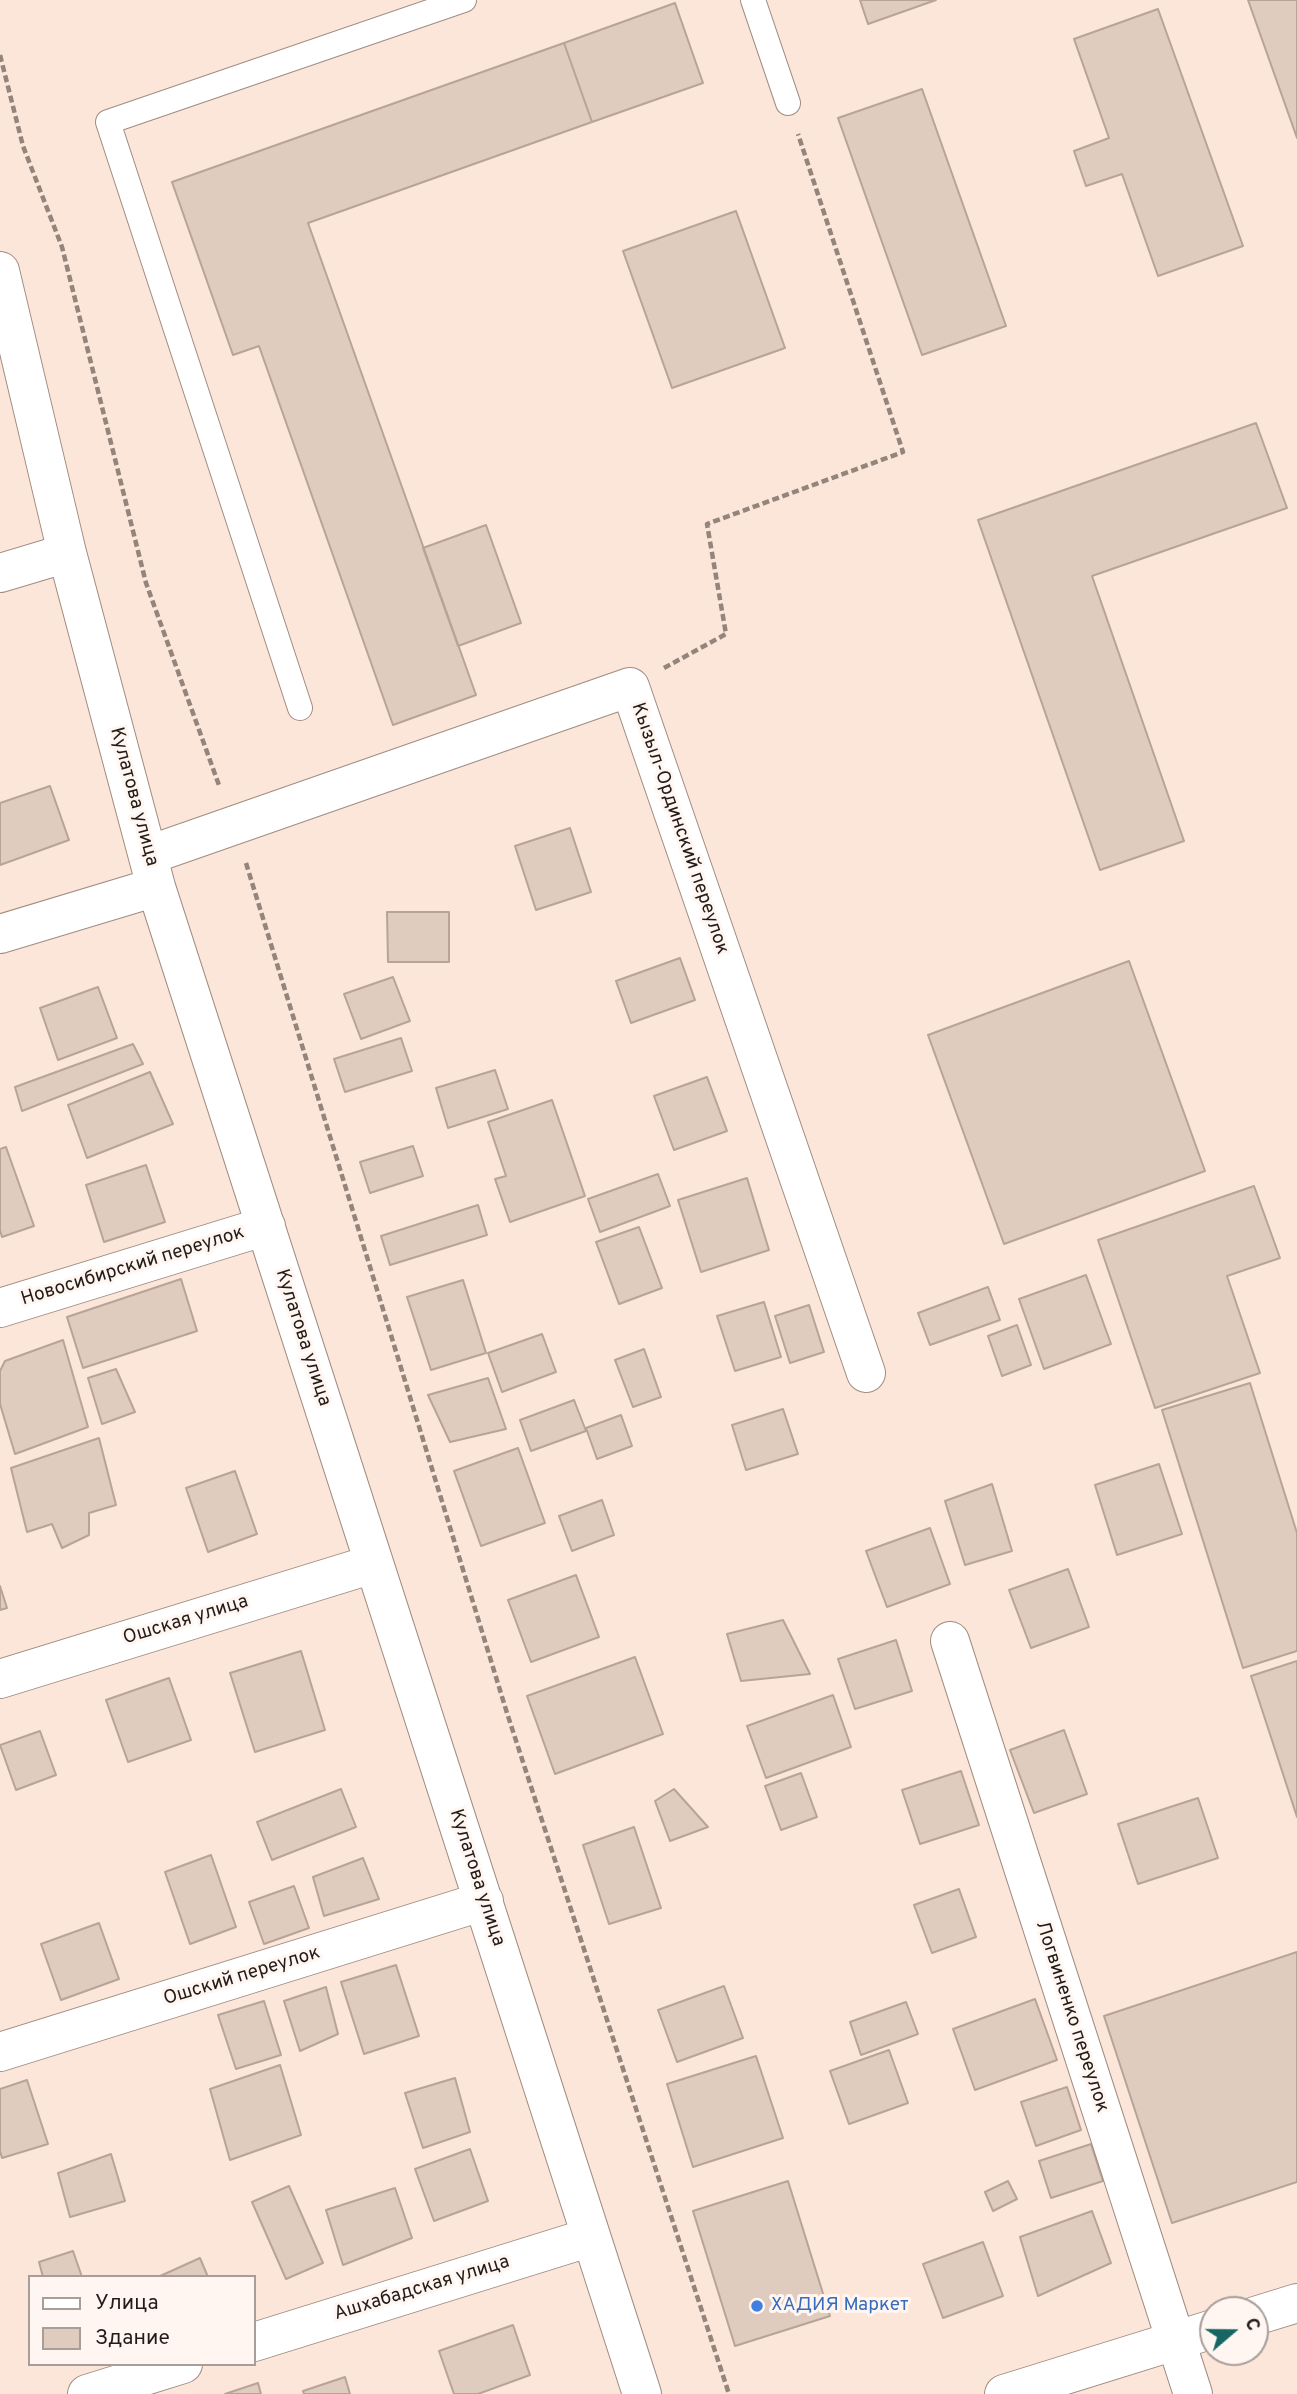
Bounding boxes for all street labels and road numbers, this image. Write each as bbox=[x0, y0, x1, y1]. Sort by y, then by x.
street label: Кызыл-Ординский переулок bbox=[625, 700, 733, 958]
street label: Кулатова улица bbox=[104, 725, 162, 869]
street label: Новосибирский переулок bbox=[19, 1222, 247, 1312]
street label: Кулатова улица bbox=[269, 1267, 335, 1409]
street label: Ошская улица bbox=[121, 1591, 251, 1651]
street label: Кулатова улица bbox=[443, 1807, 509, 1949]
street label: Логвиненко переулок bbox=[1029, 1918, 1113, 2116]
street label: Ошский переулок bbox=[161, 1942, 323, 2012]
street label: Ашхабадская улица bbox=[332, 2251, 512, 2327]

